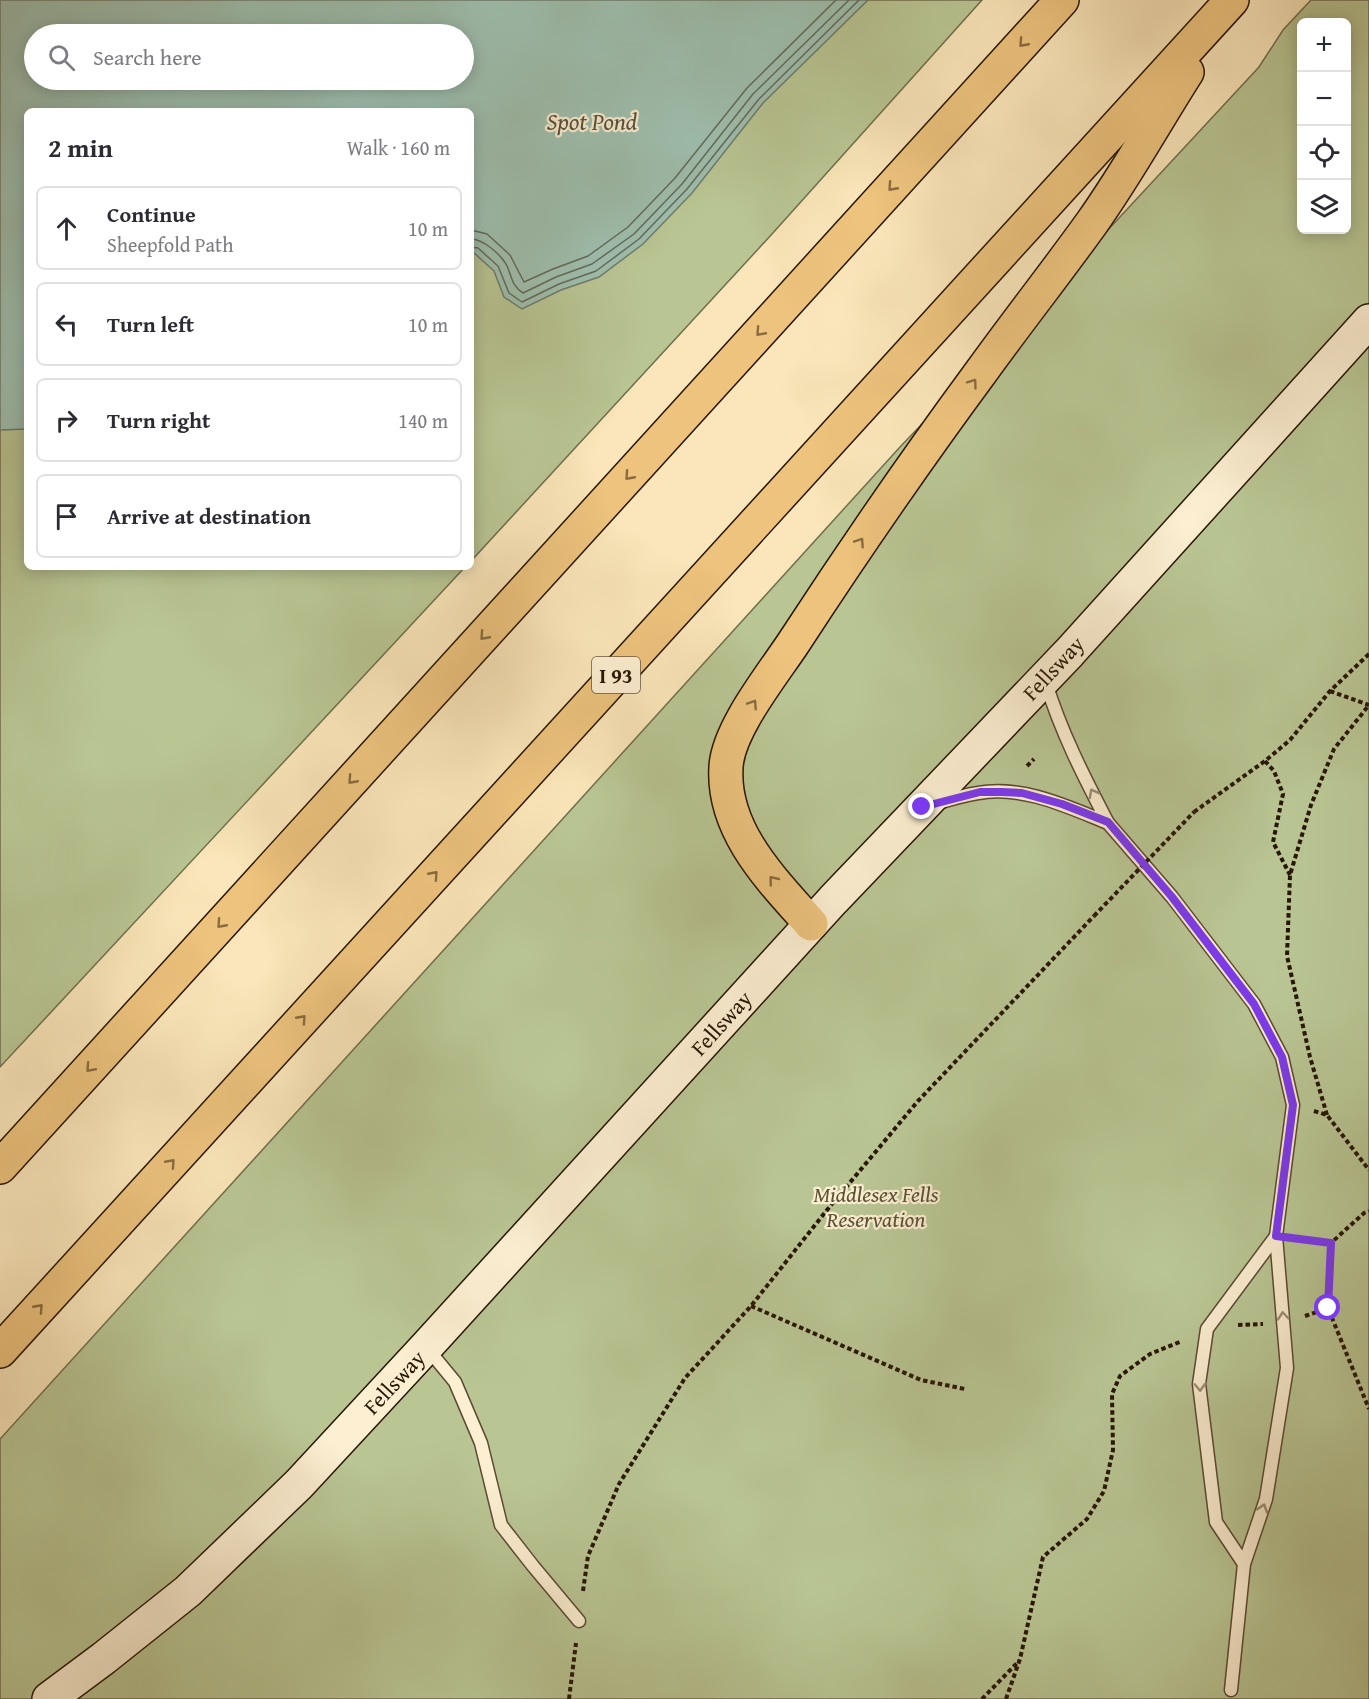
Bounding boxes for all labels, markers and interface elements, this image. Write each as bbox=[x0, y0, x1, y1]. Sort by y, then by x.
map controls bbox=[1297, 18, 1351, 234]
button: + bbox=[1297, 18, 1351, 72]
search box bbox=[24, 24, 474, 90]
one-way arrow bbox=[1019, 36, 1030, 47]
icon: search bbox=[45, 41, 78, 74]
text: Search here bbox=[93, 41, 202, 73]
button: − bbox=[1297, 72, 1351, 126]
water label: Spot Pond bbox=[547, 104, 638, 139]
button: locate bbox=[1297, 126, 1351, 180]
text: 2 min bbox=[48, 128, 113, 167]
text: Walk · 160 m bbox=[347, 133, 450, 162]
button: layers bbox=[1297, 180, 1351, 234]
one-way arrow bbox=[888, 181, 899, 191]
text: Continue bbox=[107, 198, 196, 230]
icon: ahead bbox=[50, 212, 83, 245]
text: 10 m bbox=[408, 214, 448, 243]
text: Sheepfold Path bbox=[107, 230, 233, 259]
icon: left bbox=[50, 308, 83, 341]
text: Turn left bbox=[107, 308, 194, 340]
text: 10 m bbox=[408, 310, 448, 339]
one-way arrow bbox=[757, 324, 768, 335]
one-way arrow bbox=[966, 378, 977, 389]
icon: right bbox=[50, 404, 83, 437]
text: Turn right bbox=[107, 404, 210, 436]
text: 140 m bbox=[398, 406, 448, 435]
one-way arrow bbox=[625, 469, 636, 480]
icon: arrive bbox=[50, 500, 83, 533]
text: Arrive at destination bbox=[107, 500, 311, 532]
one-way arrow bbox=[853, 537, 864, 548]
one-way arrow bbox=[480, 629, 491, 639]
street label: Fellsway bbox=[1015, 629, 1091, 707]
road number: I 93 bbox=[592, 657, 640, 693]
one-way arrow bbox=[745, 700, 756, 711]
one-way arrow bbox=[349, 772, 360, 783]
one-way arrow bbox=[1089, 789, 1100, 799]
route end bbox=[908, 793, 934, 819]
one-way arrow bbox=[426, 872, 437, 883]
one-way arrow bbox=[769, 876, 780, 887]
one-way arrow bbox=[217, 917, 228, 928]
street label: Fellsway bbox=[683, 983, 759, 1063]
one-way arrow bbox=[295, 1016, 306, 1026]
one-way arrow bbox=[86, 1061, 97, 1072]
one-way arrow bbox=[164, 1160, 175, 1170]
park label: Middlesex Fells Reservation bbox=[813, 1178, 939, 1235]
route start bbox=[1314, 1294, 1340, 1320]
one-way arrow bbox=[32, 1304, 43, 1314]
one-way arrow bbox=[1276, 1311, 1289, 1320]
street label: Fellsway bbox=[356, 1343, 432, 1421]
one-way arrow bbox=[1194, 1383, 1206, 1392]
one-way arrow bbox=[1256, 1503, 1269, 1514]

